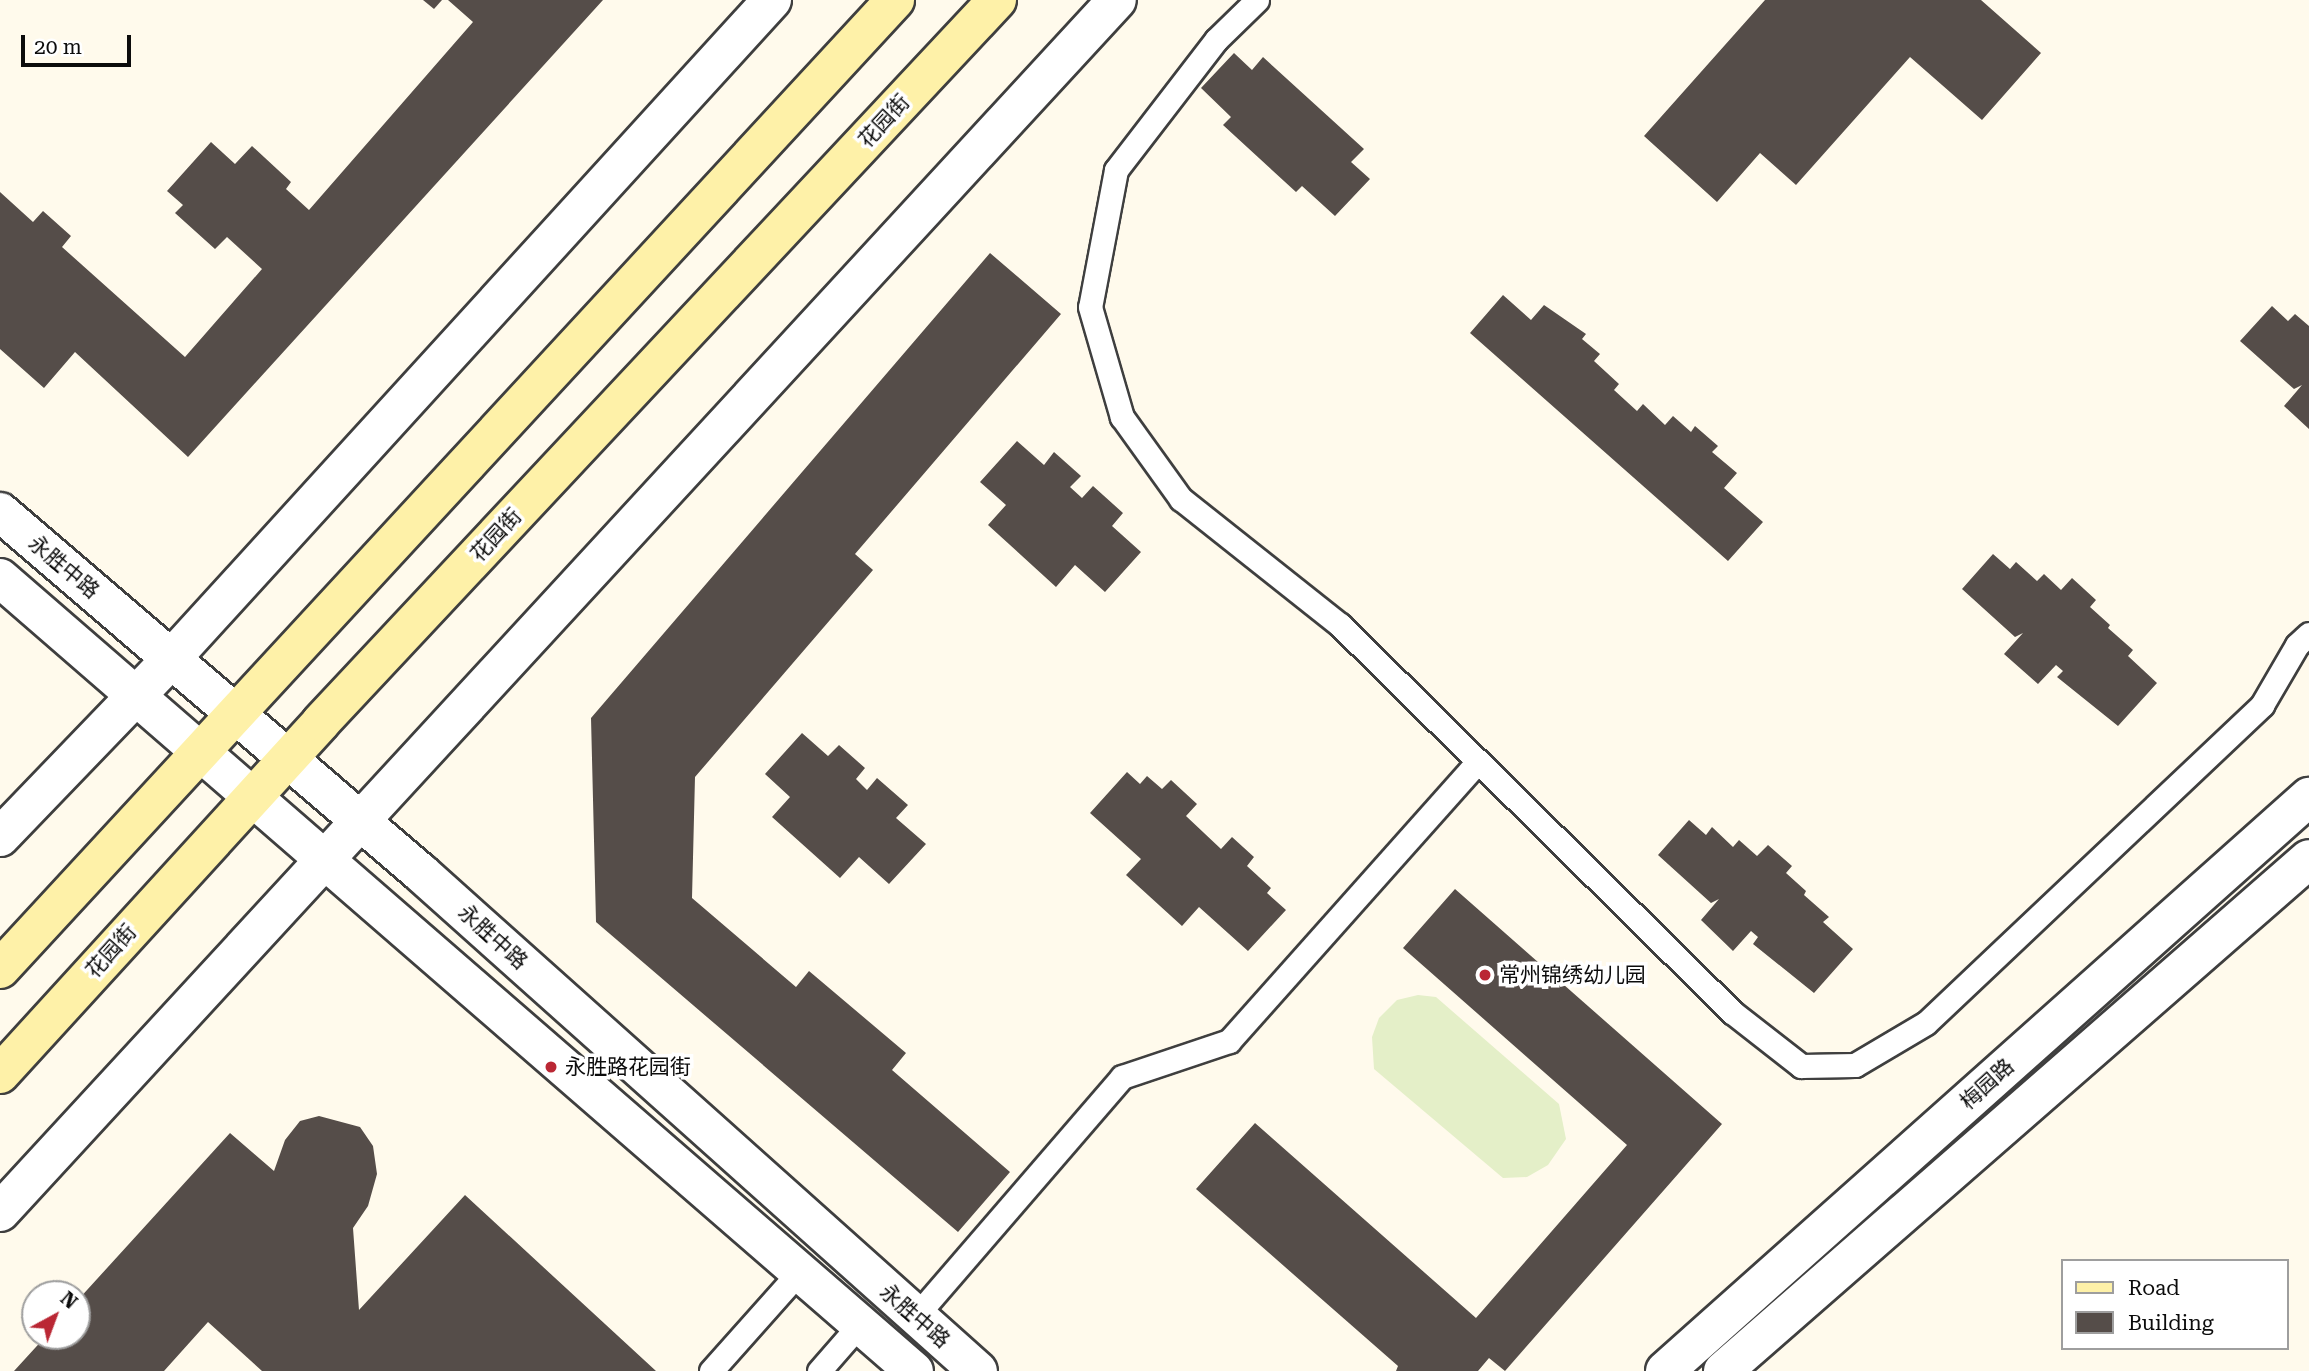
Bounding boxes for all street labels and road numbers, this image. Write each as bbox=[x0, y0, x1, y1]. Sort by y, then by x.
street label: 花园街 bbox=[853, 89, 915, 153]
street label: 花园街 bbox=[465, 503, 527, 567]
street label: 永胜中路 bbox=[24, 530, 104, 604]
street label: 永胜中路 bbox=[453, 900, 533, 974]
street label: 花园街 bbox=[81, 919, 141, 983]
street label: 梅园路 bbox=[1955, 1054, 2019, 1114]
street label: 永胜中路 bbox=[875, 1279, 955, 1353]

